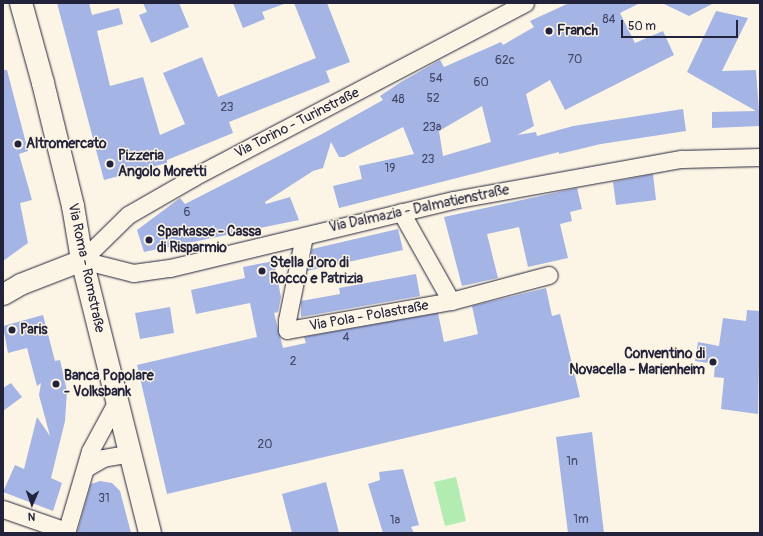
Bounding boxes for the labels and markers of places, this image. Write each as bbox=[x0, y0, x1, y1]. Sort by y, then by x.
place label: Franch bbox=[557, 23, 598, 39]
marker: Franch bbox=[544, 26, 554, 36]
place label: Altromercato bbox=[26, 136, 107, 152]
marker: Altromercato bbox=[13, 139, 23, 149]
place label: Pizzeria Angolo Moretti bbox=[118, 148, 206, 180]
marker: Pizzeria Angolo Moretti bbox=[105, 159, 115, 169]
place label: Sparkasse - Cassa di Risparmio bbox=[157, 224, 261, 256]
marker: Sparkasse - Cassa di Risparmio bbox=[144, 235, 154, 245]
place label: Stella d'oro di Rocco e Patrizia bbox=[270, 255, 363, 288]
marker: Stella d'oro di Rocco e Patrizia bbox=[257, 266, 267, 276]
place label: Paris bbox=[20, 322, 47, 338]
marker: Paris bbox=[7, 325, 17, 335]
place label: Conventino di Novacella - Marienheim bbox=[569, 346, 705, 378]
marker: Conventino di Novacella - Marienheim bbox=[708, 357, 718, 367]
place label: Banca Popolare - Volksbank bbox=[64, 368, 154, 400]
marker: Banca Popolare - Volksbank bbox=[51, 379, 61, 389]

